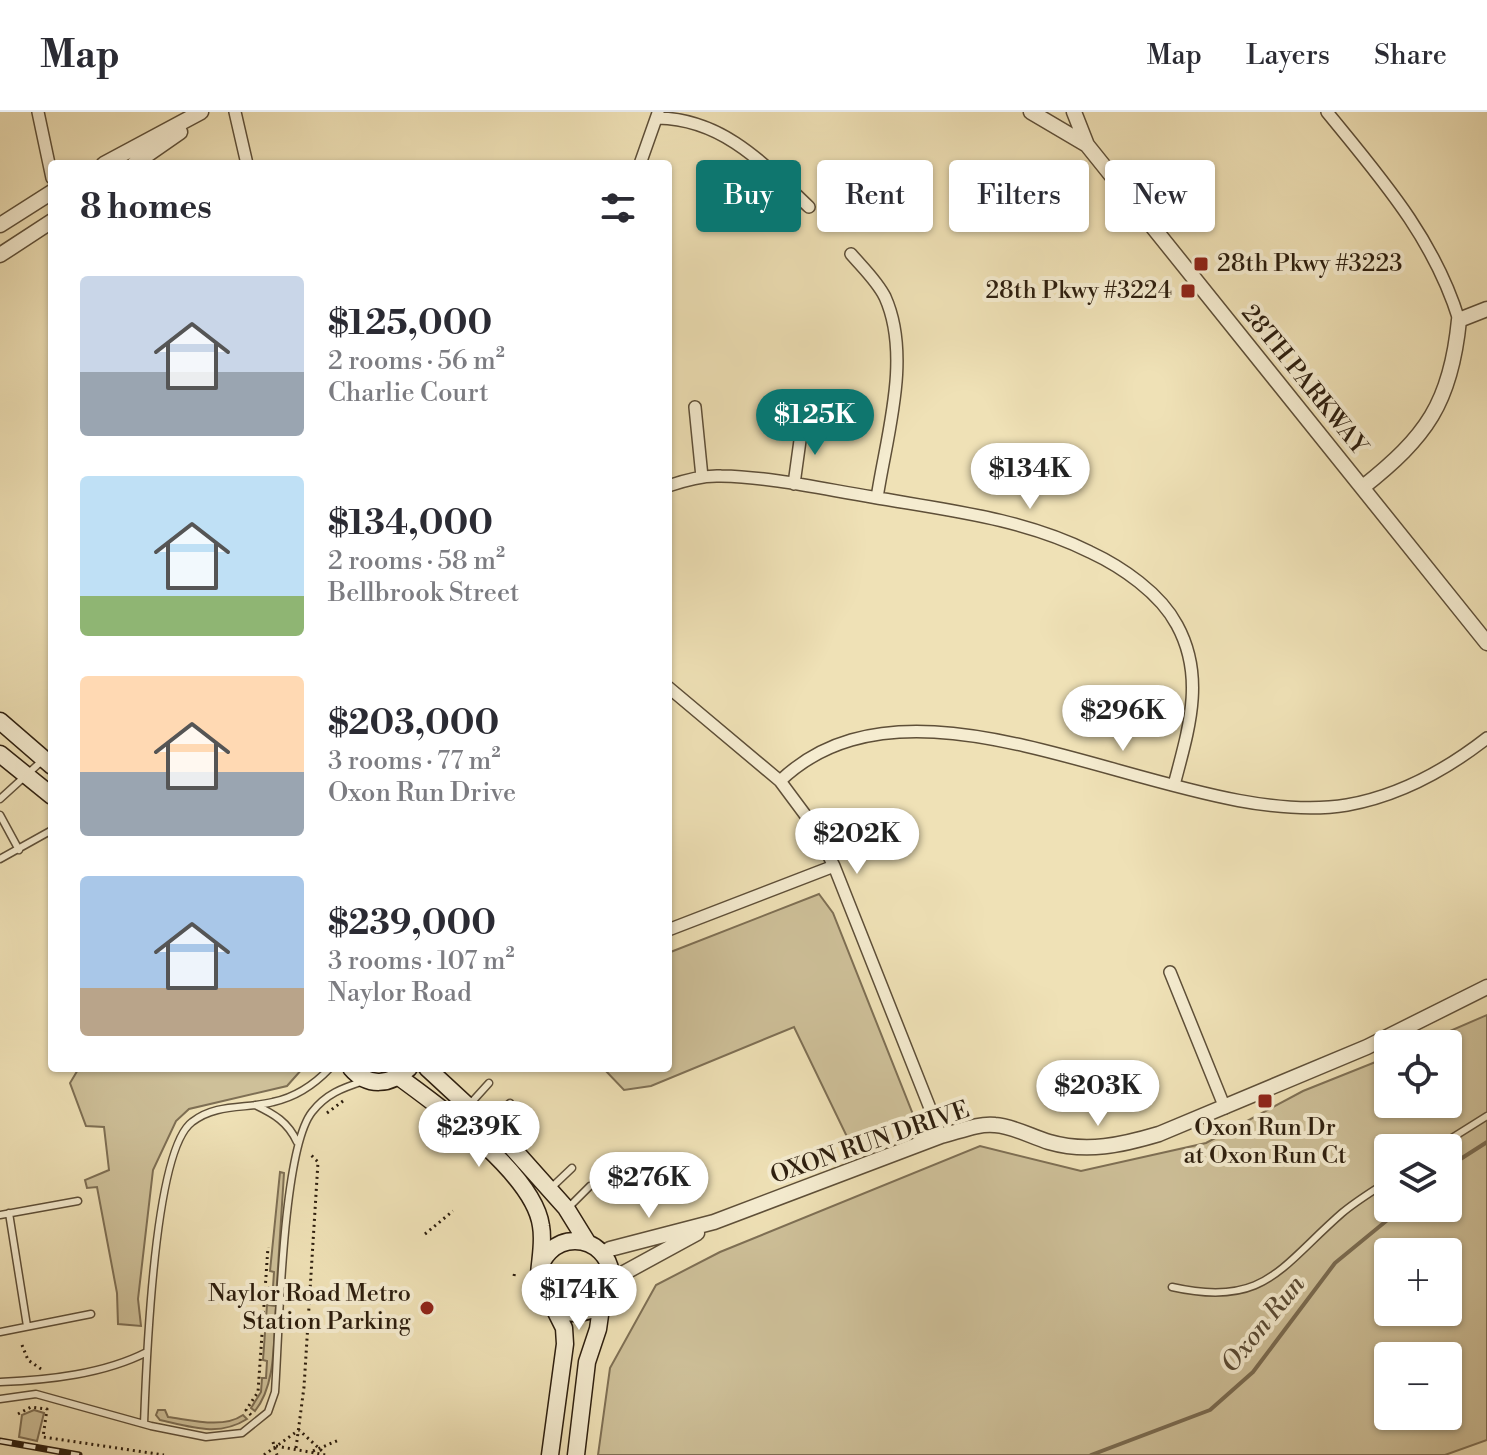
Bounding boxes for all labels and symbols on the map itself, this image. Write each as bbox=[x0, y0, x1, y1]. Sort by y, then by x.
place label: 28th Pkwy #3223 bbox=[1217, 249, 1402, 279]
marker: 28th Pkwy #3223 bbox=[1192, 255, 1210, 273]
place label: 28th Pkwy #3224 bbox=[985, 276, 1172, 306]
marker: 28th Pkwy #3224 bbox=[1179, 282, 1197, 300]
street label: 28TH PARKWAY bbox=[1234, 299, 1374, 462]
pin: $125K bbox=[759, 389, 871, 457]
pin: $134K bbox=[974, 443, 1086, 511]
pin: $296K bbox=[1067, 685, 1179, 753]
pin: $202K bbox=[801, 808, 913, 876]
pin: $203K bbox=[1042, 1060, 1154, 1128]
marker: Oxon Run Dr at Oxon Run Ct bbox=[1256, 1092, 1274, 1110]
street label: OXON RUN DRIVE bbox=[767, 1095, 973, 1191]
pin: $239K bbox=[423, 1101, 535, 1169]
place label: Oxon Run Dr at Oxon Run Ct bbox=[1183, 1113, 1347, 1171]
pin: $276K bbox=[593, 1152, 705, 1220]
pin: $174K bbox=[523, 1264, 635, 1332]
water label: Oxon Run bbox=[1214, 1269, 1312, 1379]
place label: Naylor Road Metro Station Parking bbox=[208, 1279, 412, 1337]
marker: Naylor Road Metro Station Parking bbox=[418, 1299, 436, 1317]

